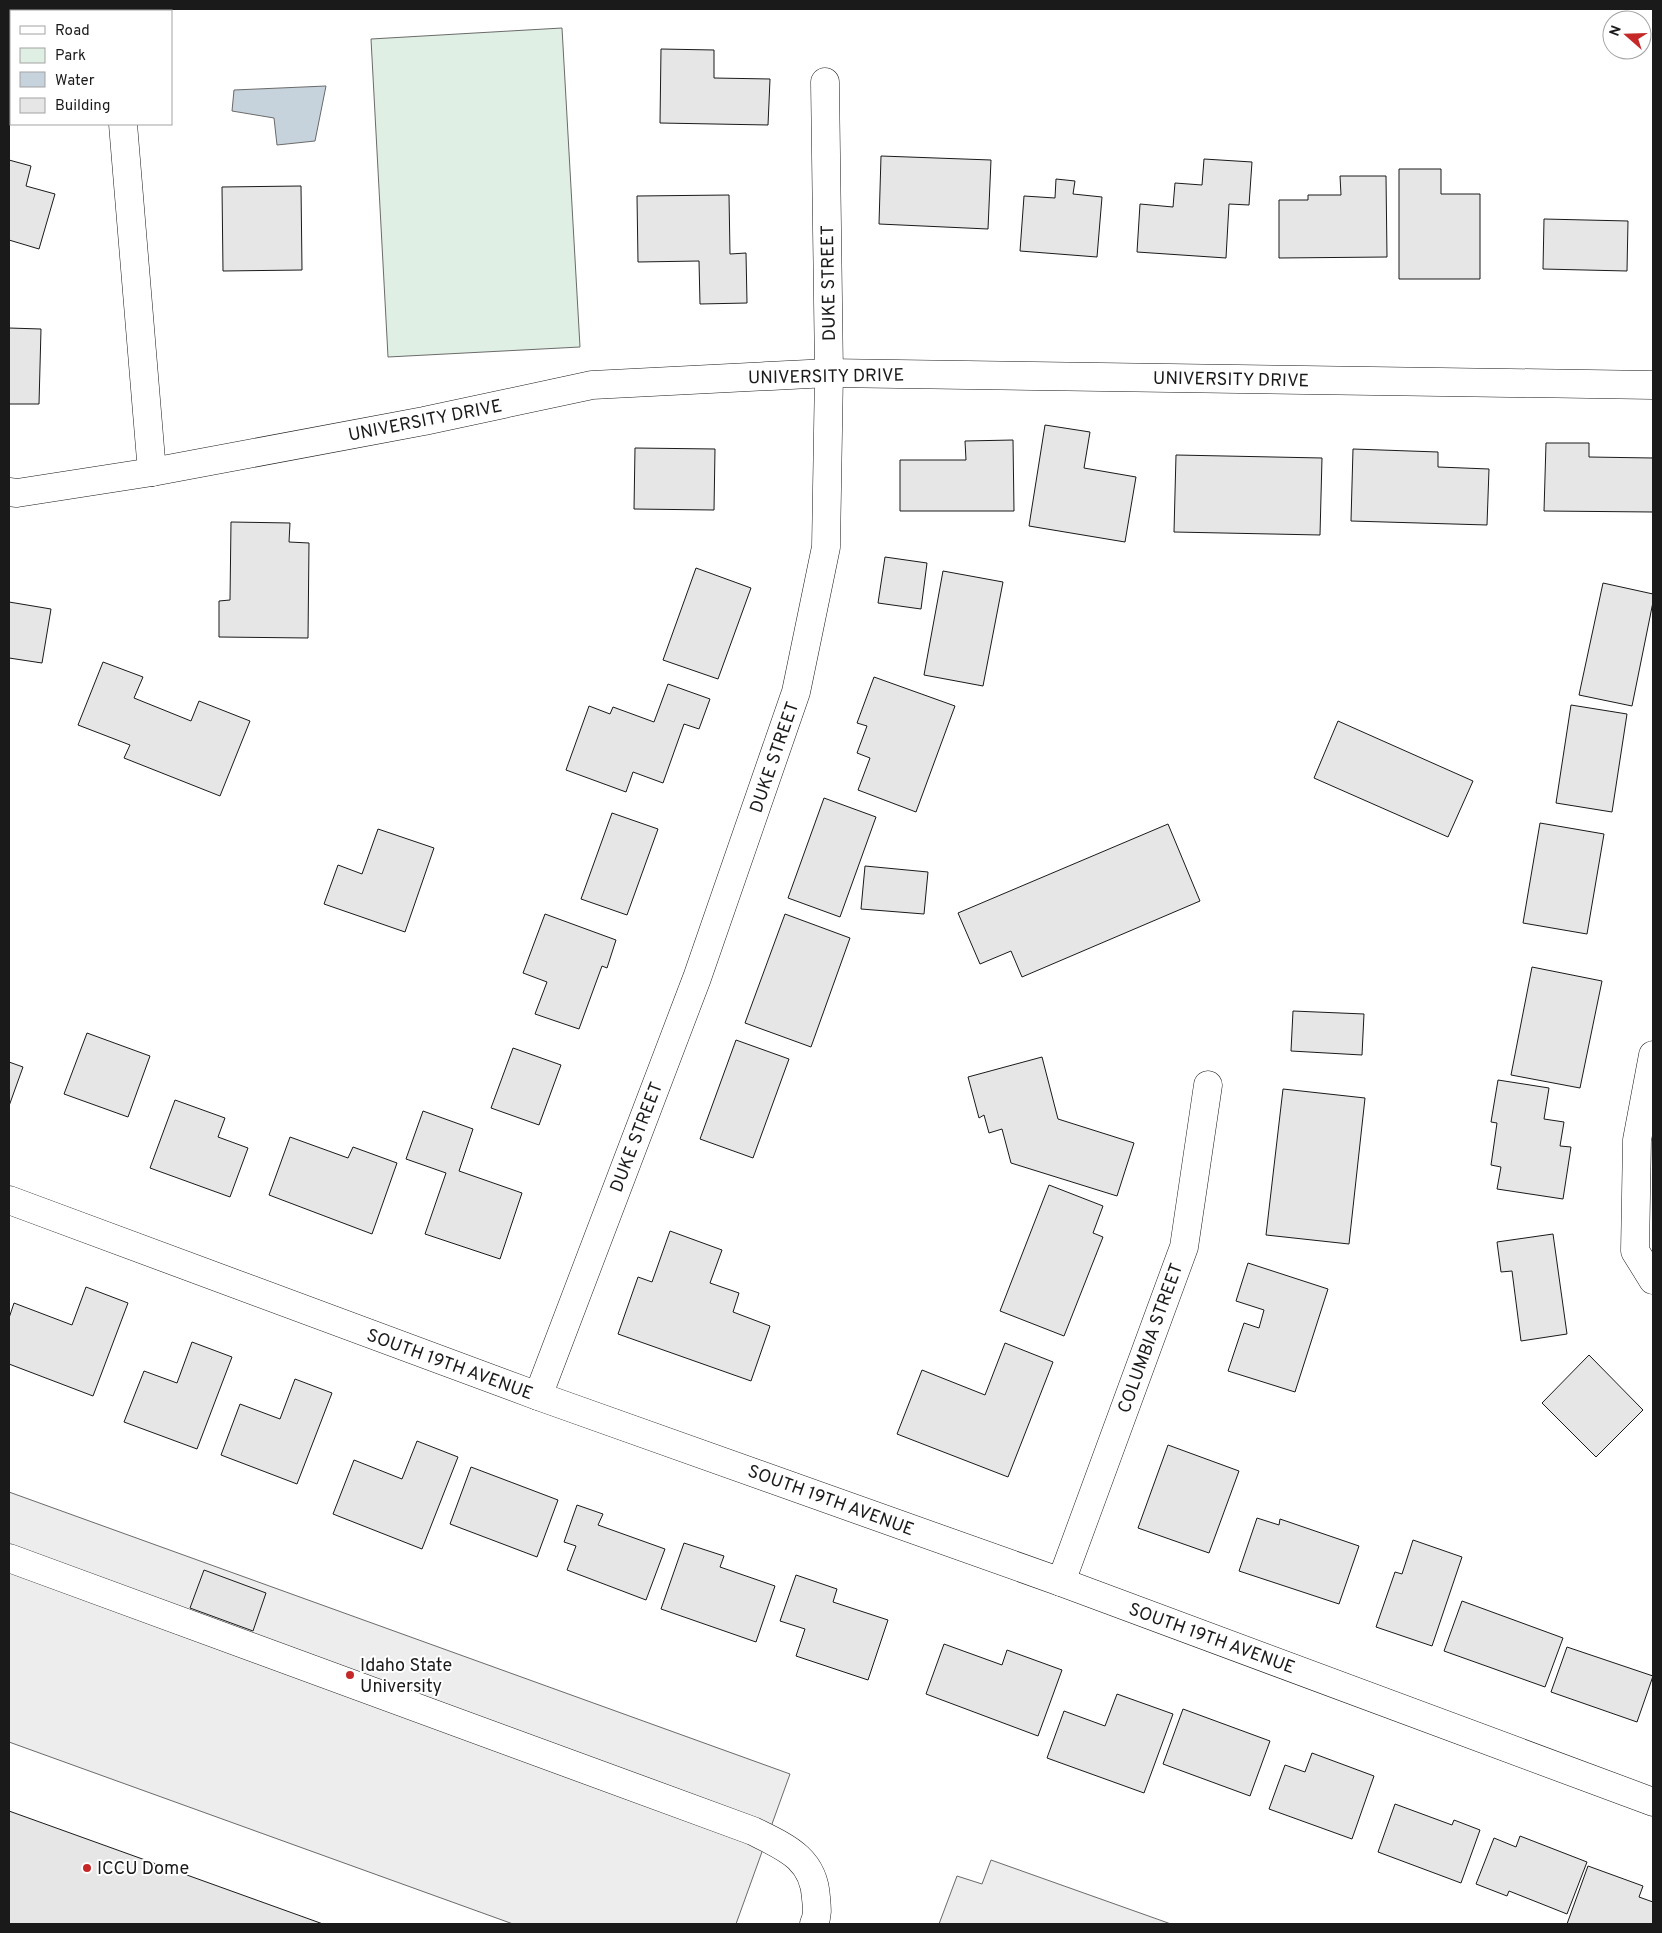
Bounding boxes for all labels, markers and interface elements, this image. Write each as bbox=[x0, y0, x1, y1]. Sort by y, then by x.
legend bbox=[10, 10, 172, 125]
north arrow bbox=[1602, 10, 1652, 60]
text: Road bbox=[55, 22, 90, 41]
text: N bbox=[1606, 23, 1626, 39]
text: Park bbox=[55, 47, 86, 66]
text: Water bbox=[55, 72, 95, 91]
text: Building bbox=[55, 97, 110, 116]
street label: DUKE STREET bbox=[817, 225, 842, 341]
street label: UNIVERSITY DRIVE bbox=[748, 365, 904, 390]
street label: UNIVERSITY DRIVE bbox=[1153, 368, 1309, 393]
street label: UNIVERSITY DRIVE bbox=[346, 395, 504, 448]
street label: DUKE STREET bbox=[746, 699, 805, 816]
street label: DUKE STREET bbox=[606, 1079, 669, 1196]
street label: COLUMBIA STREET bbox=[1114, 1260, 1189, 1417]
street label: SOUTH 19TH AVENUE bbox=[363, 1325, 536, 1406]
street label: SOUTH 19TH AVENUE bbox=[744, 1461, 917, 1542]
street label: SOUTH 19TH AVENUE bbox=[1125, 1599, 1298, 1680]
place label: Idaho State University bbox=[360, 1655, 452, 1699]
marker: Idaho State University bbox=[344, 1669, 356, 1681]
place label: ICCU Dome bbox=[97, 1858, 189, 1881]
marker: ICCU Dome bbox=[81, 1862, 93, 1874]

